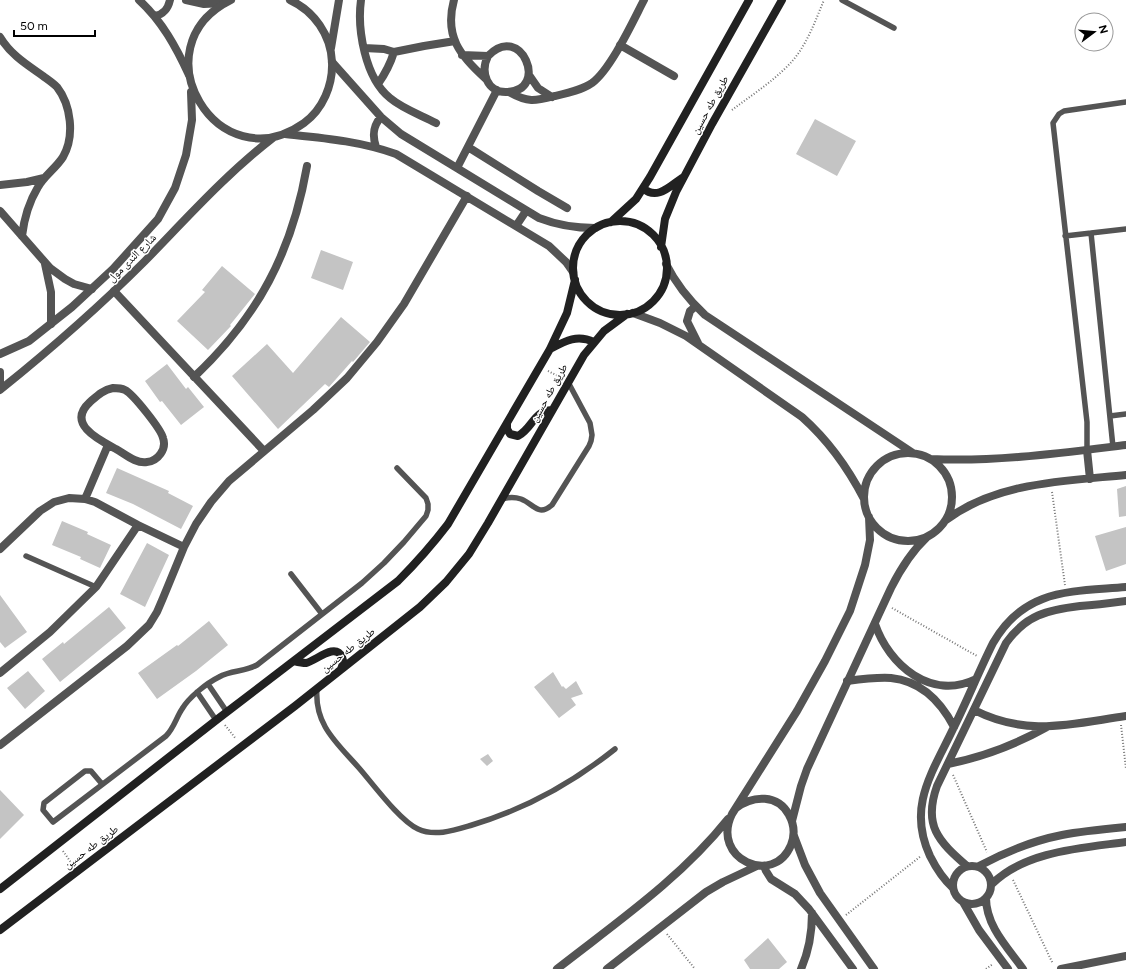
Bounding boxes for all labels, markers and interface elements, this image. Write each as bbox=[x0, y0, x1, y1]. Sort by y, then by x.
scale bar bbox=[14, 12, 95, 38]
north arrow bbox=[1074, 12, 1114, 52]
text: 50 m bbox=[20, 19, 48, 33]
text: N bbox=[1096, 23, 1111, 35]
street label: طريق طه حسين bbox=[689, 73, 731, 137]
street label: شارع الندى مول bbox=[105, 231, 159, 285]
street label: طريق طه حسين bbox=[528, 361, 570, 425]
street label: طريق طه حسين bbox=[318, 625, 378, 675]
street label: طريق طه حسين bbox=[61, 822, 121, 872]

